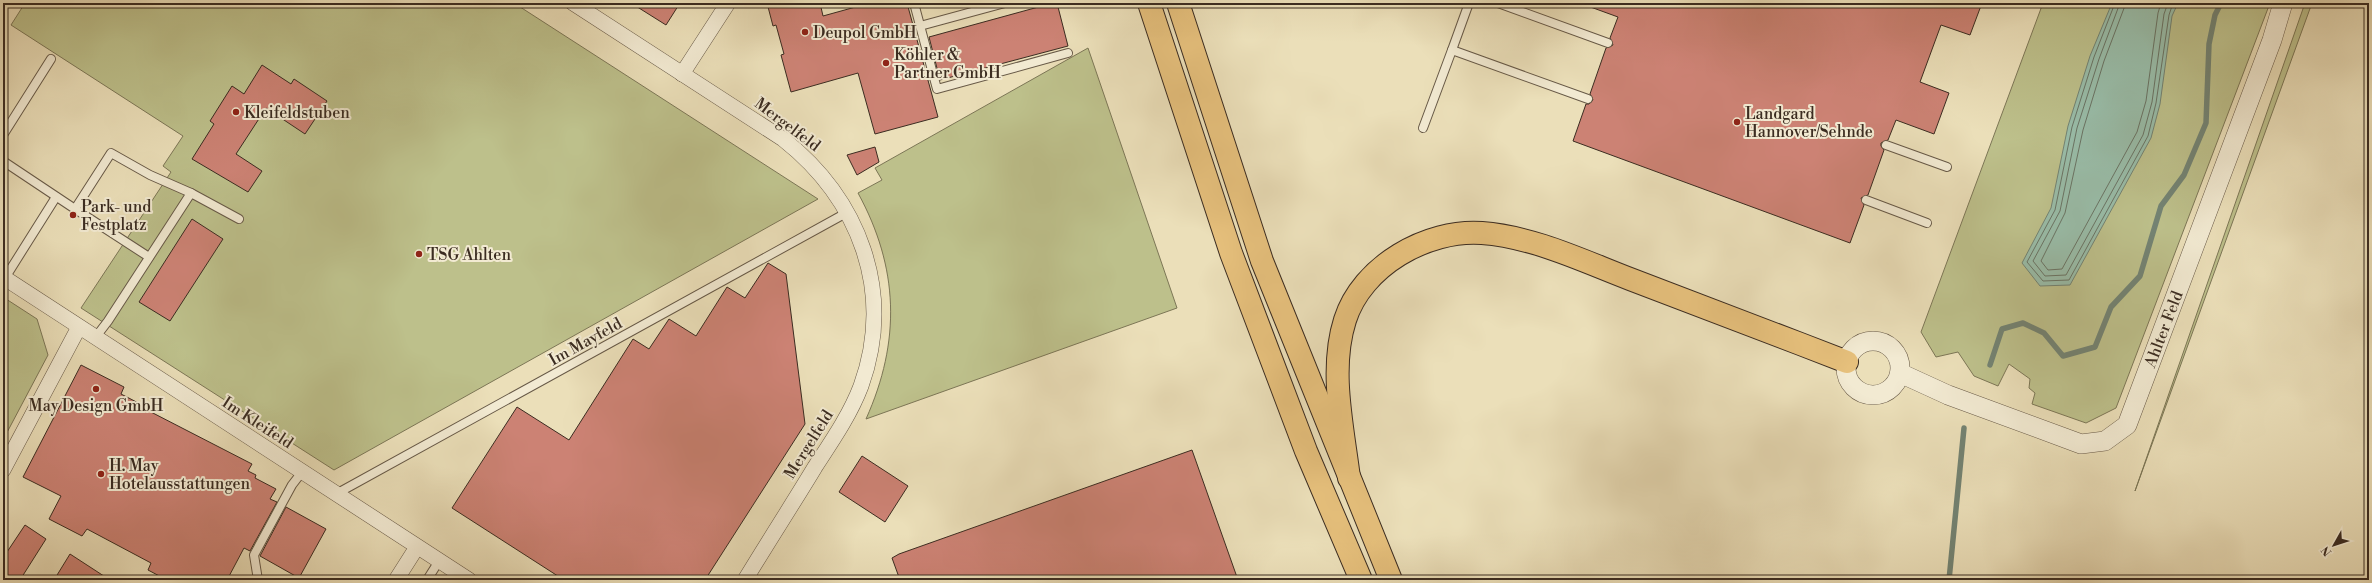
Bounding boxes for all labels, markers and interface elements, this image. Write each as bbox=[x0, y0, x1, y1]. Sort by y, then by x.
place label: Deupol GmbH bbox=[813, 23, 917, 43]
marker: Deupol GmbH bbox=[800, 27, 810, 37]
place label: Köhler & Partner GmbH bbox=[894, 45, 1001, 83]
marker: Köhler & Partner GmbH bbox=[881, 58, 891, 68]
street label: Mergelfeld bbox=[751, 94, 824, 156]
place label: Kleifeldstuben bbox=[244, 103, 350, 123]
place label: Landgard Hannover/Sehnde bbox=[1745, 104, 1873, 142]
marker: Kleifeldstuben bbox=[231, 107, 241, 117]
marker: Landgard Hannover/Sehnde bbox=[1732, 117, 1742, 127]
place label: Park- und Festplatz bbox=[81, 197, 151, 235]
marker: Park- und Festplatz bbox=[68, 210, 78, 220]
place label: TSG Ahlten bbox=[427, 245, 511, 265]
marker: TSG Ahlten bbox=[414, 249, 424, 259]
street label: Ahlter Feld bbox=[2140, 288, 2188, 371]
street label: Im Mayfeld bbox=[545, 314, 626, 370]
marker: May Design GmbH bbox=[91, 384, 101, 394]
street label: Im Kleifeld bbox=[218, 393, 297, 453]
place label: May Design GmbH bbox=[29, 396, 164, 416]
street label: Mergelfeld bbox=[780, 406, 838, 483]
place label: H. May Hotelausstattungen bbox=[109, 456, 251, 494]
marker: H. May Hotelausstattungen bbox=[96, 469, 106, 479]
north arrow bbox=[2314, 525, 2354, 565]
text: N bbox=[2319, 543, 2335, 558]

